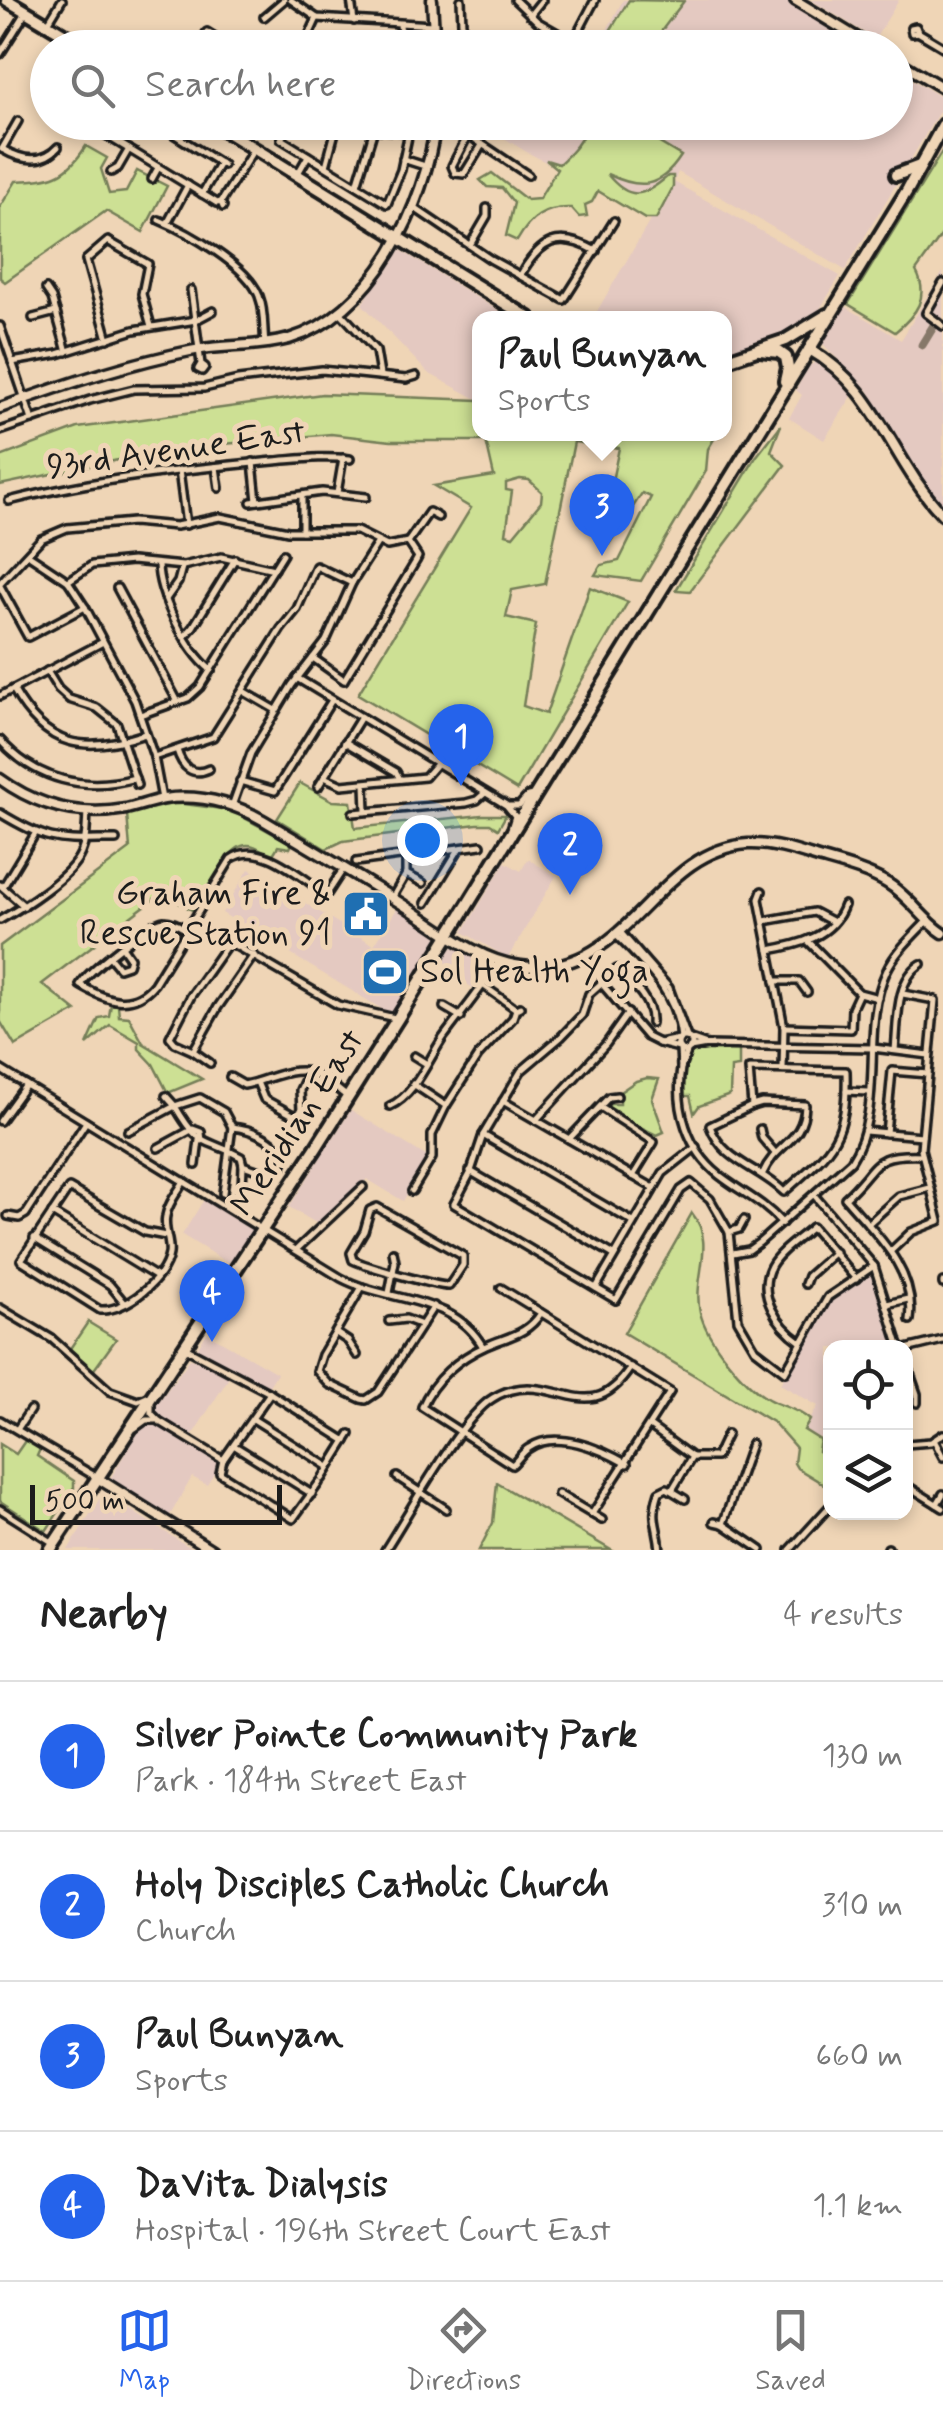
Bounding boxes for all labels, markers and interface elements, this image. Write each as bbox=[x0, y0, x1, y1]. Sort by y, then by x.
search box bbox=[30, 30, 913, 140]
icon: search bbox=[65, 58, 120, 113]
text: Search here bbox=[145, 61, 336, 110]
popup bbox=[472, 311, 732, 441]
text: Paul Bunyan bbox=[498, 331, 706, 380]
text: Sports bbox=[498, 380, 591, 422]
street label: 93rd Avenue East bbox=[44, 409, 308, 491]
pin: 3 bbox=[570, 474, 634, 556]
pin: 1 bbox=[428, 704, 494, 786]
pin: 2 bbox=[538, 812, 602, 895]
your location bbox=[397, 815, 448, 866]
place label: Graham Fire & Rescue Station 91 bbox=[80, 871, 331, 957]
public building icon: Graham Fire & Rescue Station 91 bbox=[340, 888, 392, 940]
sports icon: Sol Health Yoga bbox=[359, 946, 411, 998]
place label: Sol Health Yoga bbox=[420, 949, 649, 999]
street label: Meridian East bbox=[220, 1021, 376, 1225]
pin: 4 bbox=[180, 1260, 244, 1342]
map controls bbox=[823, 1340, 913, 1520]
button: locate bbox=[823, 1340, 913, 1430]
button: layers bbox=[823, 1430, 913, 1520]
scale bar bbox=[30, 1480, 282, 1524]
text: 500 m bbox=[45, 1484, 125, 1521]
text: Nearby bbox=[40, 1588, 168, 1643]
text: 4 results bbox=[783, 1594, 903, 1636]
text: Silver Pointe Community Park bbox=[135, 1711, 637, 1760]
text: 1 bbox=[65, 1735, 80, 1777]
text: 130 m bbox=[822, 1735, 903, 1777]
text: Park · 184th Street East bbox=[135, 1760, 467, 1802]
text: Holy Disciples Catholic Church bbox=[135, 1861, 609, 1910]
text: 2 bbox=[65, 1885, 80, 1927]
text: 310 m bbox=[821, 1885, 903, 1927]
text: Church bbox=[135, 1910, 236, 1952]
text: Paul Bunyan bbox=[135, 2011, 343, 2060]
text: 3 bbox=[65, 2035, 80, 2077]
text: 660 m bbox=[816, 2035, 903, 2077]
text: Sports bbox=[135, 2060, 228, 2102]
text: DaVita Dialysis bbox=[135, 2161, 388, 2210]
text: 4 bbox=[63, 2185, 82, 2227]
text: 1.1 km bbox=[812, 2185, 903, 2227]
text: Hospital · 196th Street Court East bbox=[135, 2210, 611, 2252]
tab: Map bbox=[117, 2303, 172, 2400]
tab: Directions bbox=[406, 2303, 521, 2400]
tab: Saved bbox=[755, 2303, 826, 2400]

